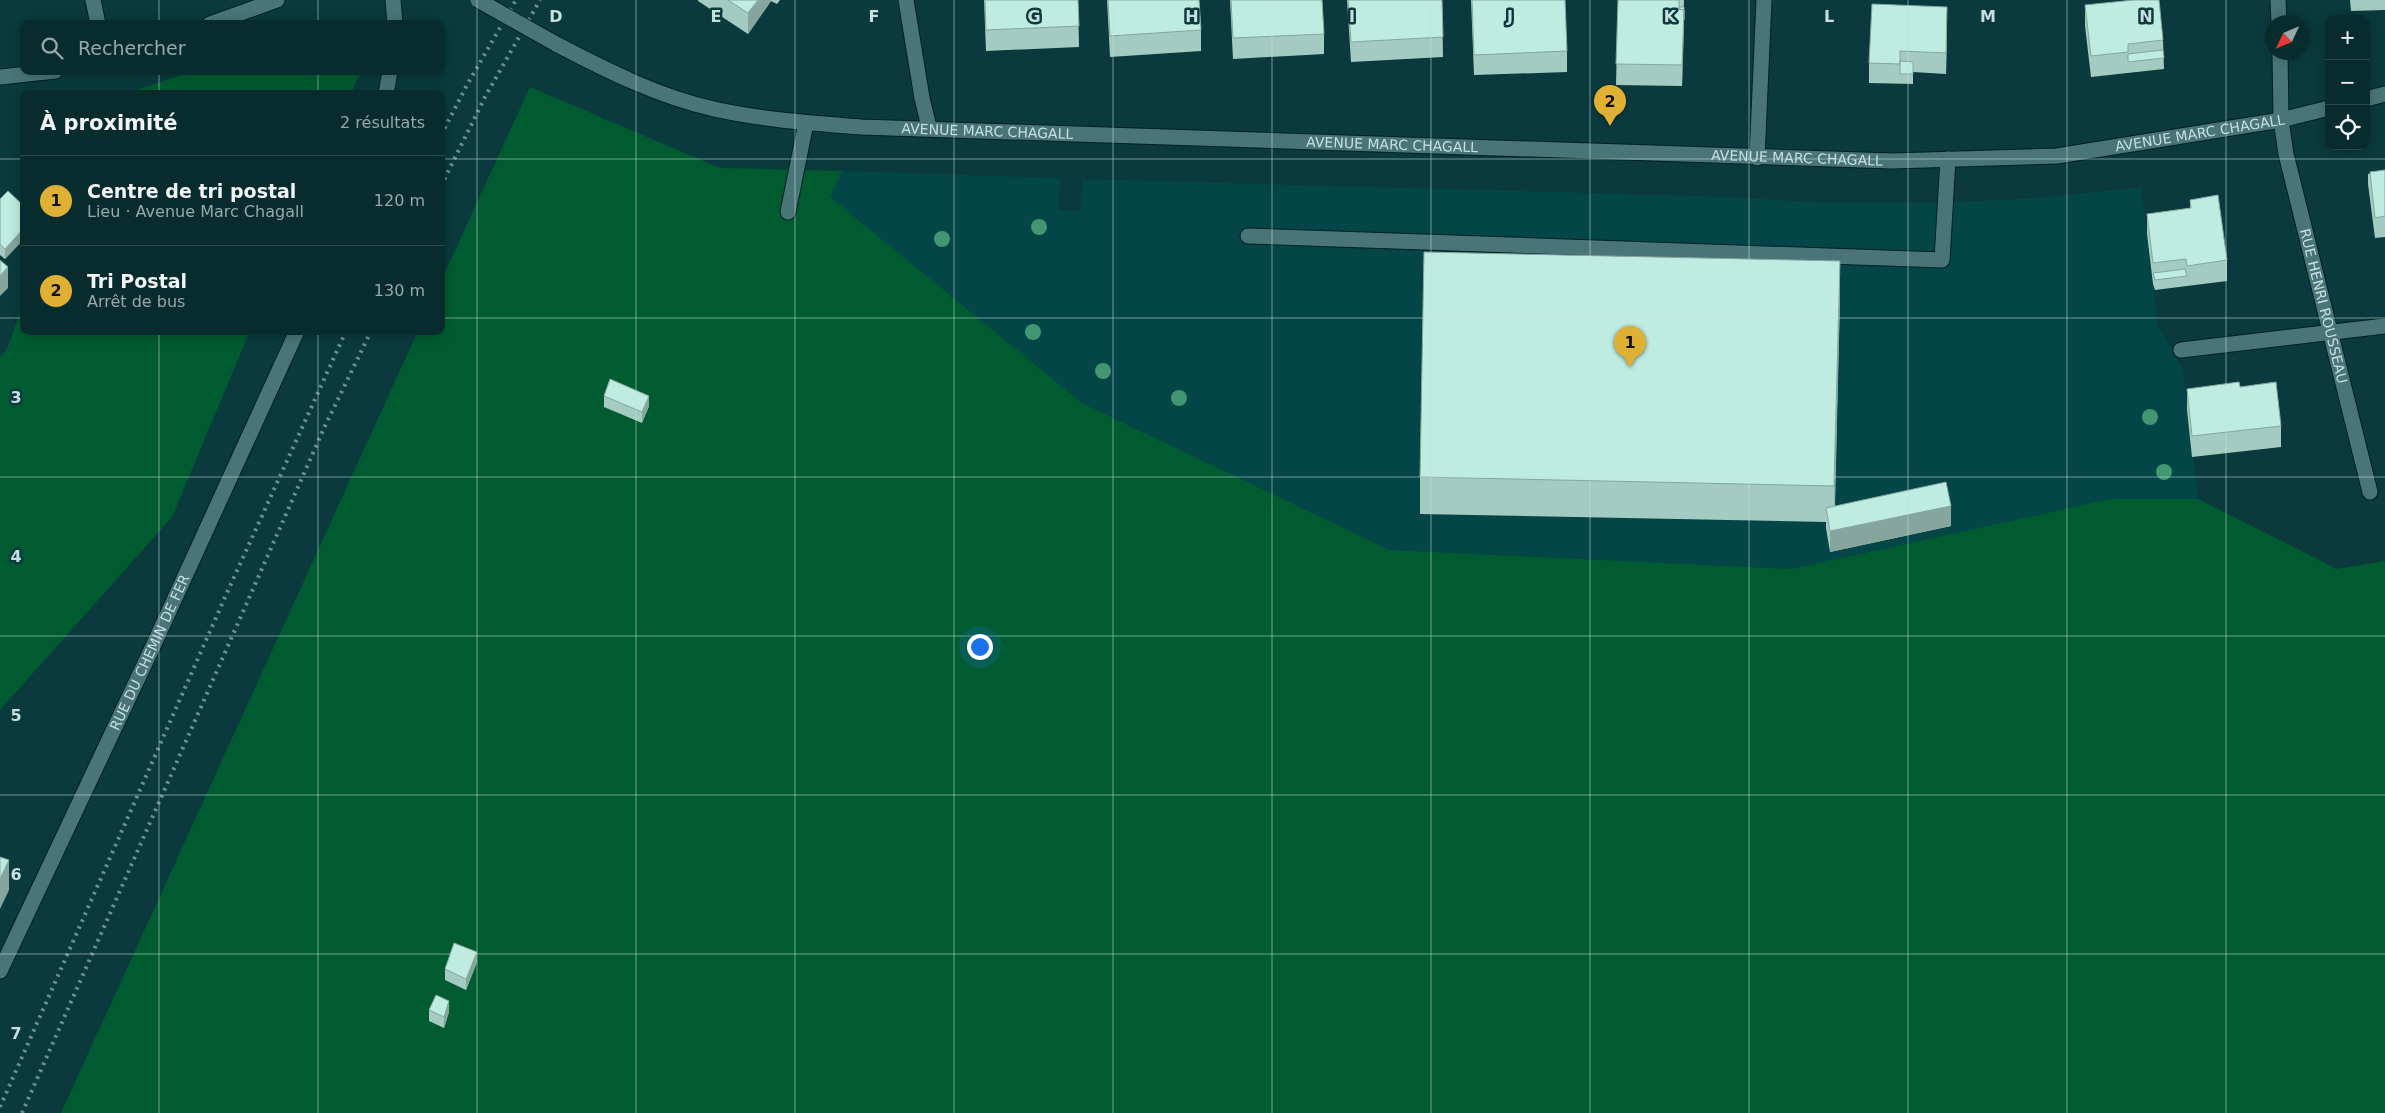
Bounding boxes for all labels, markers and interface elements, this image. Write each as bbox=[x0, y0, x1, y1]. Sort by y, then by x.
text: D bbox=[549, 7, 563, 26]
text: E bbox=[711, 7, 721, 26]
text: F bbox=[869, 7, 879, 26]
text: G bbox=[1027, 7, 1041, 26]
text: H bbox=[1185, 7, 1199, 26]
text: I bbox=[1349, 7, 1355, 26]
text: J bbox=[1506, 7, 1513, 26]
text: K bbox=[1664, 7, 1677, 26]
text: L bbox=[1824, 7, 1834, 26]
text: M bbox=[1980, 7, 1996, 26]
text: N bbox=[2139, 7, 2153, 26]
north arrow bbox=[2265, 15, 2310, 60]
map controls bbox=[2325, 15, 2370, 150]
button: + bbox=[2325, 15, 2370, 60]
search box bbox=[20, 20, 445, 75]
icon: search bbox=[38, 34, 66, 62]
text: Rechercher bbox=[78, 37, 186, 59]
button: − bbox=[2325, 60, 2370, 105]
pin: 2 bbox=[1594, 85, 1626, 126]
button: locate bbox=[2325, 105, 2370, 150]
text: À proximité bbox=[40, 111, 177, 135]
street label: AVENUE MARC CHAGALL bbox=[2114, 111, 2286, 155]
text: 2 résultats bbox=[340, 113, 425, 132]
street label: AVENUE MARC CHAGALL bbox=[901, 120, 1074, 142]
street label: AVENUE MARC CHAGALL bbox=[1306, 134, 1478, 155]
street label: AVENUE MARC CHAGALL bbox=[1711, 147, 1883, 169]
text: Centre de tri postal bbox=[87, 180, 296, 202]
text: 1 bbox=[50, 191, 62, 210]
text: 120 m bbox=[374, 191, 425, 210]
text: Lieu · Avenue Marc Chagall bbox=[87, 202, 304, 221]
street label: RUE HENRI ROUSSEAU bbox=[2297, 227, 2351, 385]
text: Tri Postal bbox=[87, 270, 187, 292]
text: 2 bbox=[50, 281, 62, 300]
text: 130 m bbox=[374, 281, 425, 300]
text: Arrêt de bus bbox=[87, 292, 185, 311]
pin: 1 bbox=[1614, 326, 1646, 367]
text: 3 bbox=[10, 388, 22, 407]
text: 4 bbox=[10, 547, 22, 566]
street label: RUE DU CHEMIN DE FER bbox=[107, 572, 193, 733]
your location bbox=[967, 634, 993, 660]
text: 5 bbox=[10, 706, 22, 725]
text: 6 bbox=[10, 865, 22, 884]
text: 7 bbox=[10, 1024, 22, 1043]

